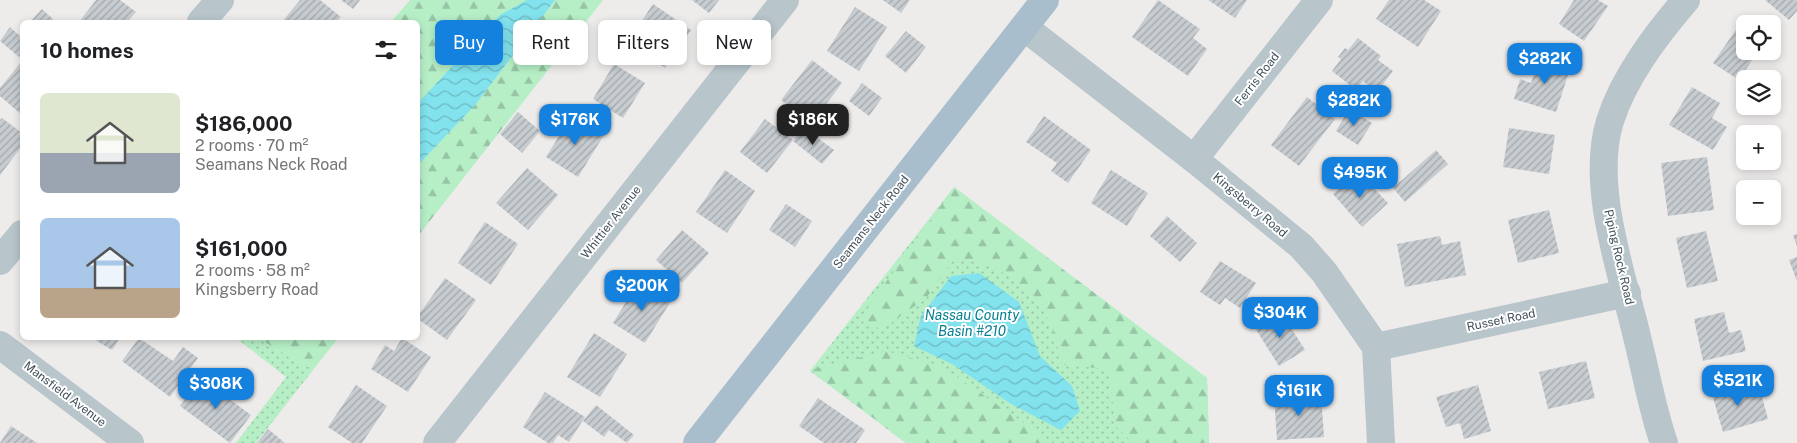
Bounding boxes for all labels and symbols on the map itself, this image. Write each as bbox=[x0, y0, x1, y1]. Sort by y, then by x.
pin: $282K bbox=[1510, 42, 1580, 85]
street label: Ferris Road bbox=[1232, 50, 1282, 108]
pin: $282K bbox=[1319, 84, 1389, 127]
pin: $176K bbox=[540, 104, 610, 146]
pin: $186K bbox=[778, 104, 848, 146]
pin: $495K bbox=[1325, 156, 1395, 199]
street label: Kingsberry Road bbox=[1210, 170, 1290, 240]
street label: Seamans Neck Road bbox=[830, 173, 912, 271]
street label: Whittier Avenue bbox=[578, 183, 644, 261]
street label: Piping Rock Road bbox=[1601, 208, 1637, 306]
pin: $200K bbox=[607, 270, 677, 312]
pin: $304K bbox=[1245, 296, 1315, 339]
street label: Russet Road bbox=[1465, 306, 1537, 334]
water label: Nassau County Basin #210 bbox=[925, 307, 1020, 339]
street label: Mansfield Avenue bbox=[21, 359, 109, 430]
pin: $521K bbox=[1703, 364, 1773, 407]
pin: $308K bbox=[181, 368, 251, 410]
pin: $161K bbox=[1264, 374, 1334, 417]

